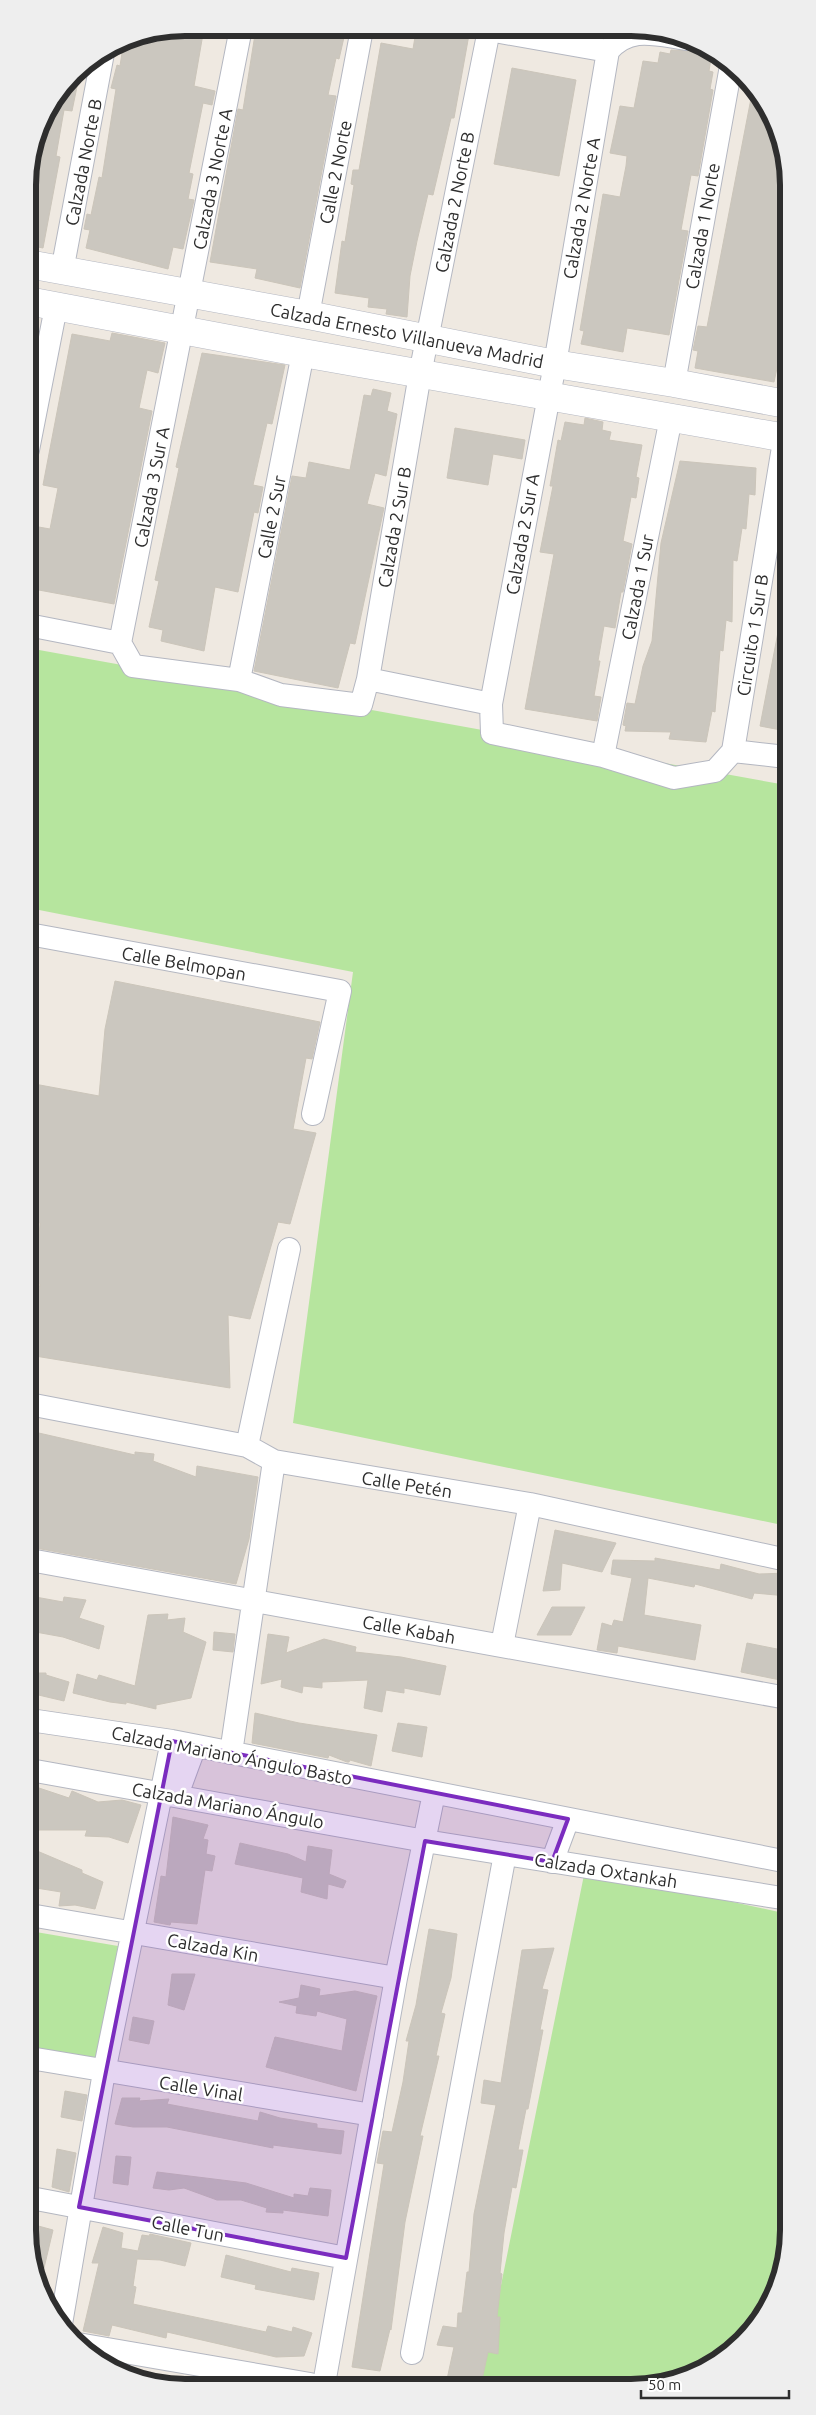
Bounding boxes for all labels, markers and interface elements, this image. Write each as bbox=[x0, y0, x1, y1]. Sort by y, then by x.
street label: Calzada Norte B bbox=[61, 97, 105, 227]
street label: Calzada 3 Norte A bbox=[188, 106, 236, 251]
street label: Calle 2 Norte bbox=[315, 118, 355, 226]
street label: Calzada 2 Norte B bbox=[430, 130, 478, 274]
street label: Calzada 2 Norte A bbox=[559, 135, 603, 281]
street label: Calzada 1 Norte bbox=[681, 161, 723, 291]
street label: Calzada Ernesto Villanueva Madrid bbox=[269, 299, 545, 371]
street label: Calzada 3 Sur A bbox=[129, 424, 173, 549]
street label: Calzada 2 Sur B bbox=[373, 465, 415, 589]
street label: Calzada 2 Sur A bbox=[501, 471, 543, 596]
street label: Calle 2 Sur bbox=[253, 473, 289, 560]
street label: Calzada 1 Sur bbox=[617, 532, 657, 642]
street label: Circuito 1 Sur B bbox=[732, 573, 772, 697]
street label: Calle Belmopan bbox=[120, 942, 248, 984]
street label: Calle Petén bbox=[360, 1467, 454, 1501]
street label: Calle Kabah bbox=[361, 1611, 457, 1647]
street label: Calzada Mariano Ángulo Basto bbox=[110, 1721, 354, 1788]
street label: Calzada Mariano Ángulo bbox=[130, 1777, 326, 1832]
street label: Calzada Oxtankah bbox=[533, 1849, 679, 1891]
street label: Calzada Kin bbox=[166, 1929, 260, 1965]
street label: Calle Vinal bbox=[158, 2072, 245, 2105]
street label: Calle Tun bbox=[150, 2211, 226, 2245]
scale bar bbox=[641, 2368, 788, 2400]
text: 50 m bbox=[648, 2376, 681, 2393]

